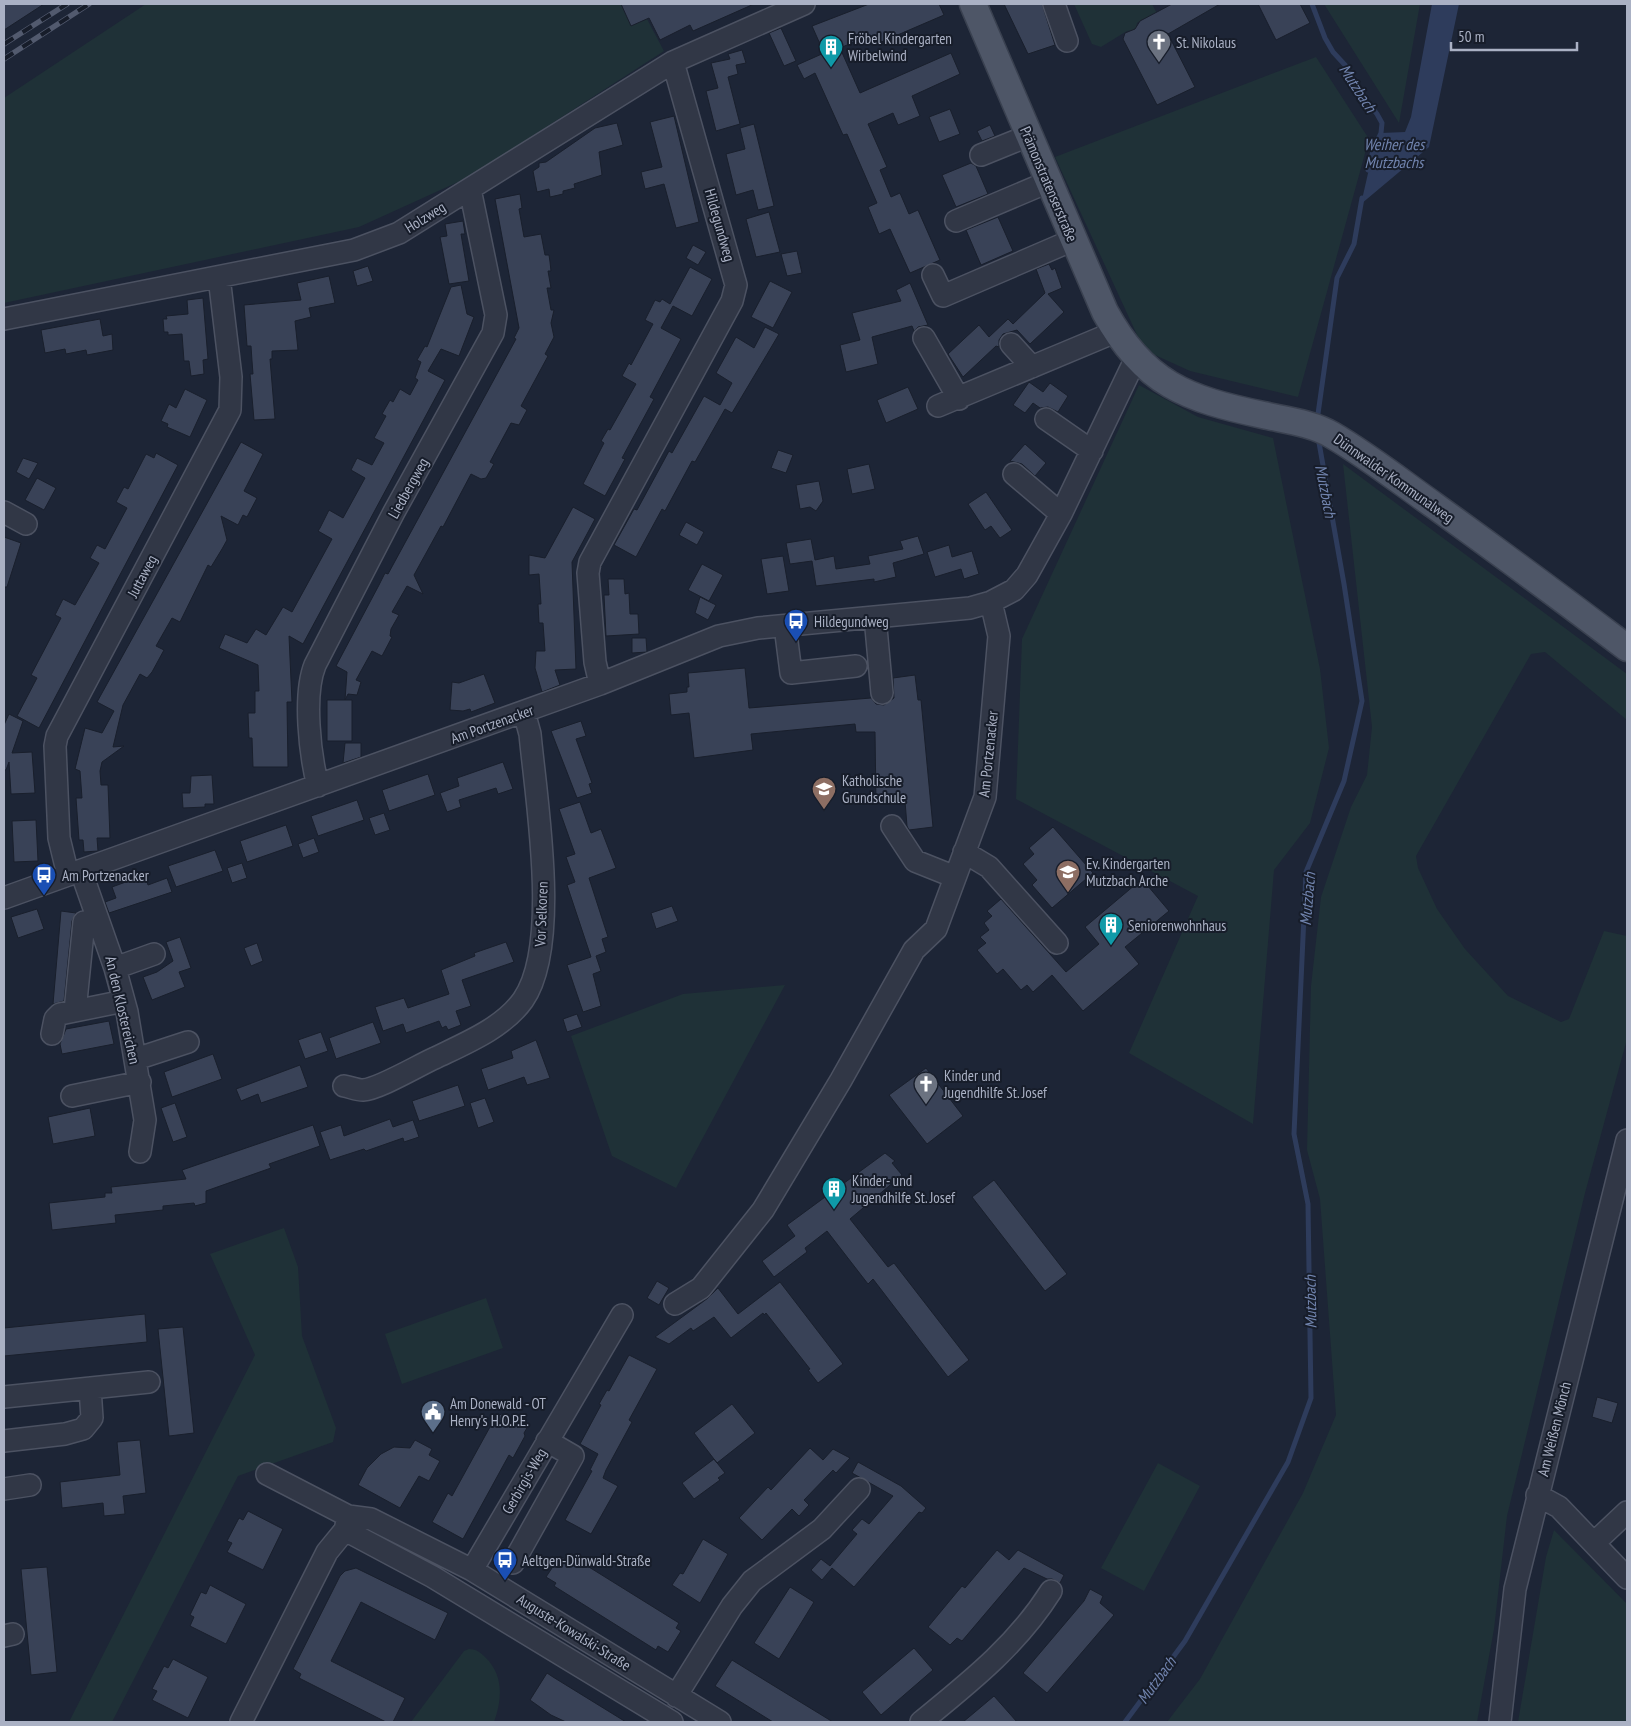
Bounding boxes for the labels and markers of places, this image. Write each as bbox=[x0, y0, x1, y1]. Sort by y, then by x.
place label: Fröbel Kindergarten Wirbelwind bbox=[848, 29, 952, 65]
church icon: St. Nikolaus bbox=[1146, 29, 1172, 63]
place label: St. Nikolaus bbox=[1176, 33, 1236, 52]
building icon: Fröbel Kindergarten Wirbelwind bbox=[818, 34, 844, 68]
bus stop icon: Hildegundweg bbox=[783, 608, 809, 642]
place label: Hildegundweg bbox=[814, 612, 889, 631]
place label: Katholische Grundschule bbox=[842, 771, 906, 807]
school or university icon: Katholische Grundschule bbox=[811, 776, 837, 810]
place label: Ev. Kindergarten Mutzbach Arche bbox=[1086, 854, 1170, 890]
school or university icon: Ev. Kindergarten Mutzbach Arche bbox=[1055, 859, 1081, 893]
bus stop icon: Am Portzenacker bbox=[31, 862, 57, 896]
place label: Am Portzenacker bbox=[62, 866, 150, 885]
building icon: Seniorenwohnhaus bbox=[1098, 912, 1124, 946]
place label: Seniorenwohnhaus bbox=[1128, 916, 1226, 935]
place label: Kinder und Jugendhilfe St. Josef bbox=[943, 1066, 1048, 1102]
church icon: Kinder und Jugendhilfe St. Josef bbox=[913, 1071, 939, 1105]
place label: Kinder- und Jugendhilfe St. Josef bbox=[851, 1171, 956, 1207]
building icon: Kinder- und Jugendhilfe St. Josef bbox=[821, 1176, 847, 1210]
place label: Am Donewald - OT Henry's H.O.P.E. bbox=[450, 1394, 546, 1430]
public building icon: Am Donewald - OT Henry's H.O.P.E. bbox=[420, 1399, 446, 1433]
bus stop icon: Aeltgen-Dünwald-Straße bbox=[492, 1547, 518, 1581]
place label: Aeltgen-Dünwald-Straße bbox=[522, 1551, 651, 1570]

